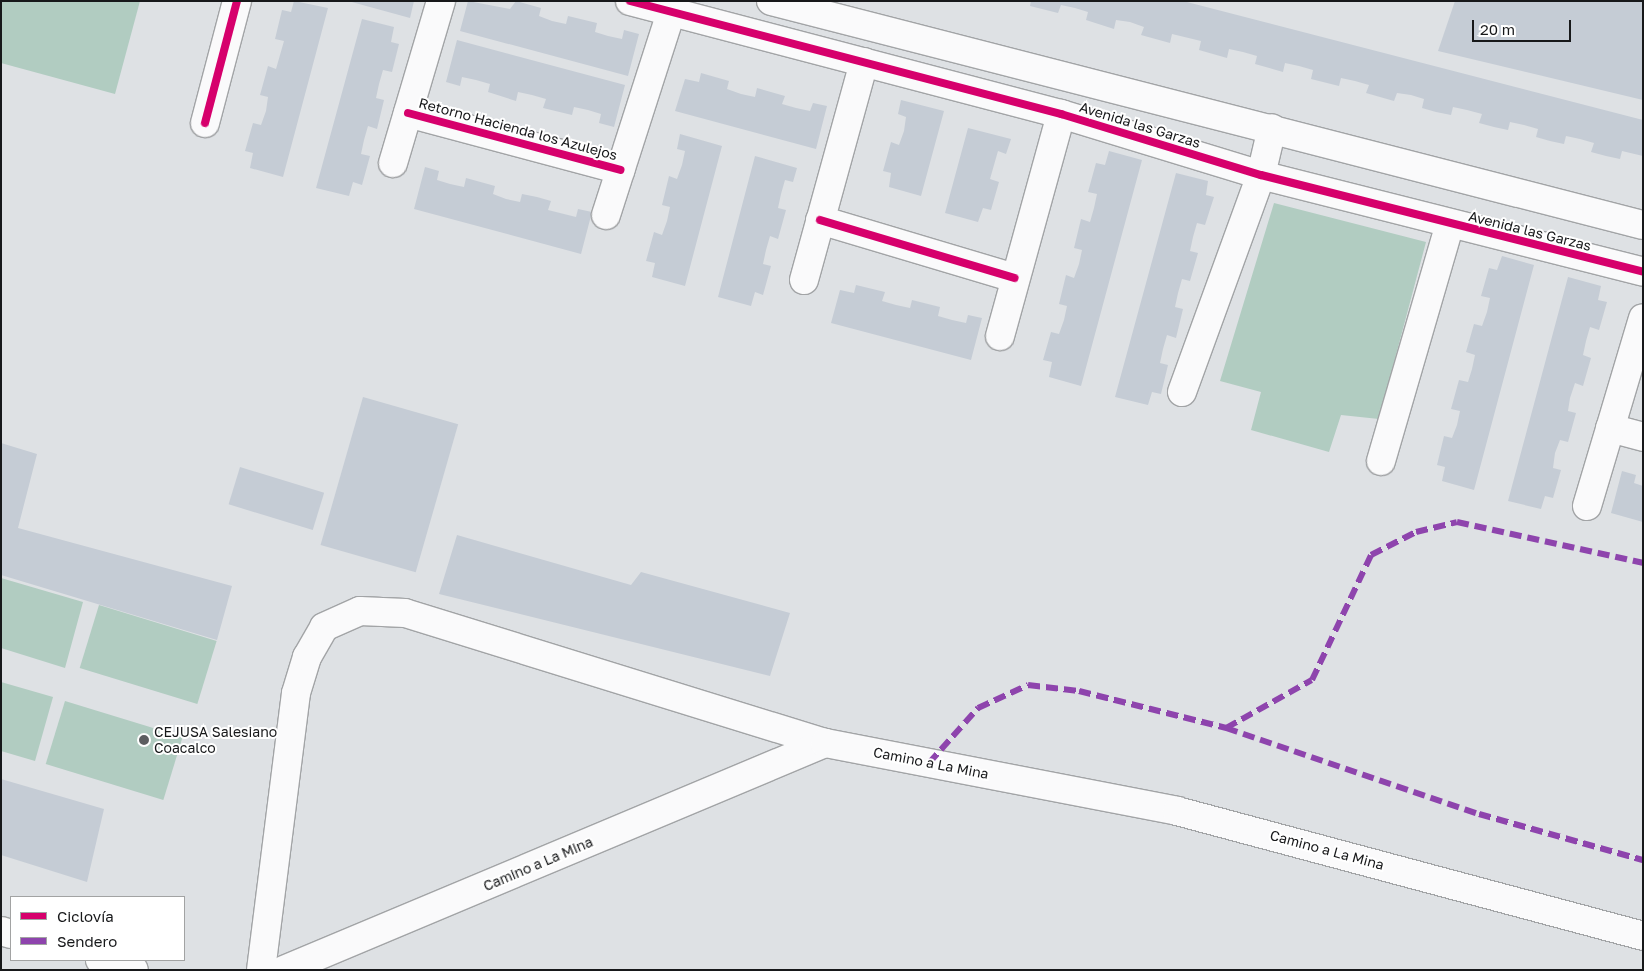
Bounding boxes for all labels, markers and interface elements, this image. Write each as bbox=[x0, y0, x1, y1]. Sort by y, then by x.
scale bar bbox=[1474, 10, 1573, 42]
text: 20 m bbox=[1480, 20, 1515, 38]
street label: Retorno Hacienda los Azulejos bbox=[417, 94, 619, 164]
street label: Avenida las Garzas bbox=[1077, 99, 1203, 151]
street label: Avenida las Garzas bbox=[1467, 208, 1593, 254]
place label: CEJUSA Salesiano Coacalco bbox=[154, 724, 277, 756]
marker: CEJUSA Salesiano Coacalco bbox=[138, 734, 150, 746]
street label: Camino a La Mina bbox=[872, 744, 990, 782]
street label: Camino a La Mina bbox=[1268, 827, 1386, 873]
street label: Camino a La Mina bbox=[481, 833, 595, 895]
legend bbox=[10, 896, 185, 961]
text: Ciclovía bbox=[57, 907, 114, 925]
text: Sendero bbox=[57, 932, 117, 950]

